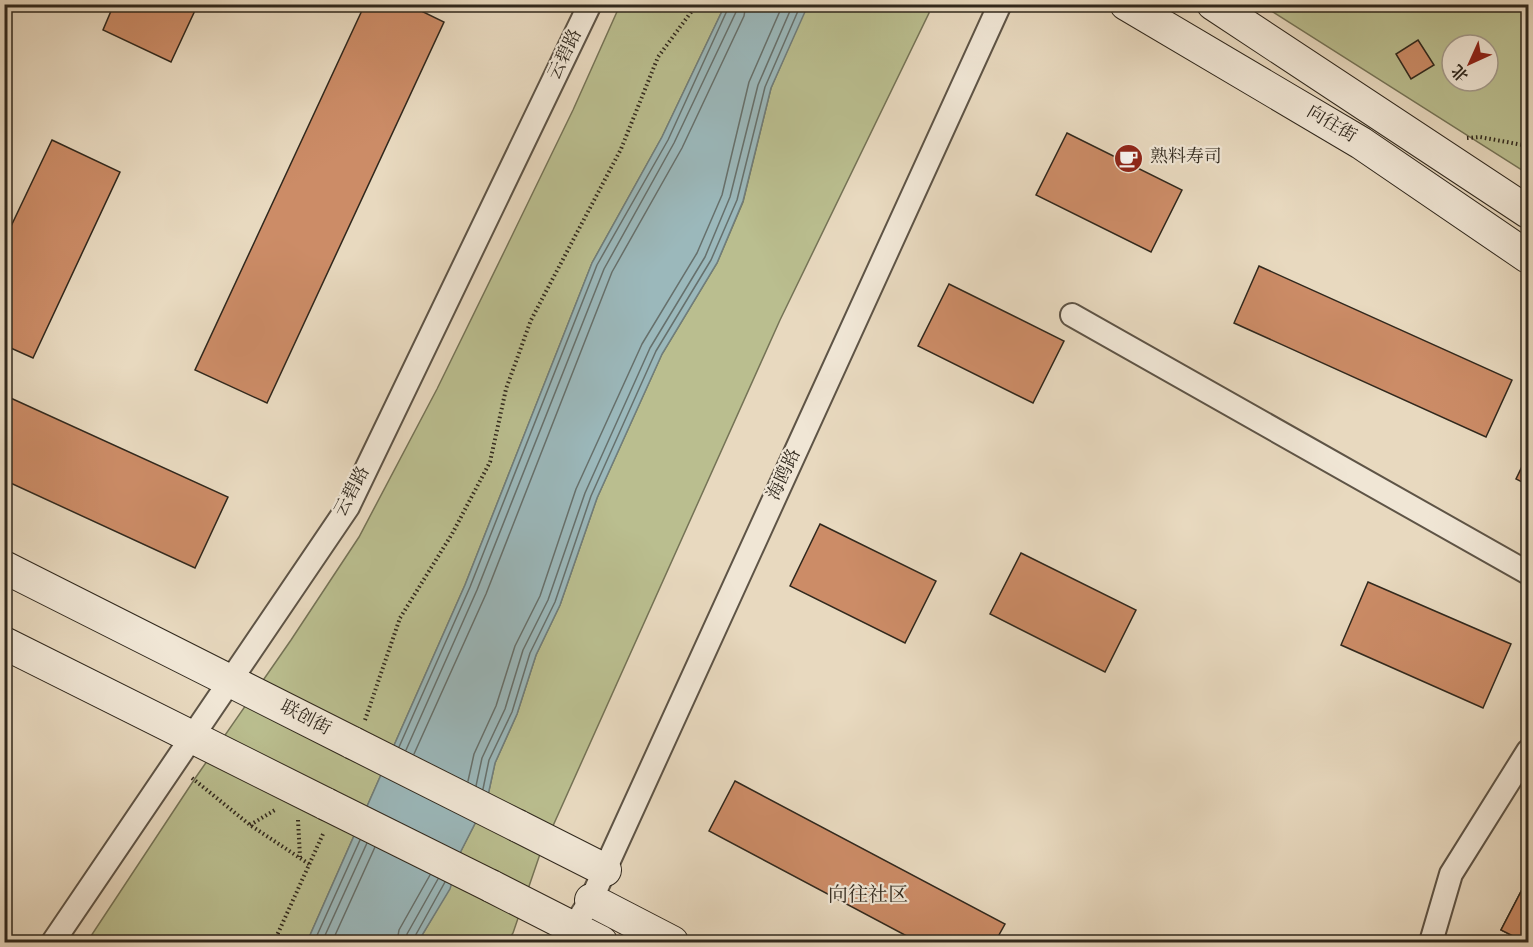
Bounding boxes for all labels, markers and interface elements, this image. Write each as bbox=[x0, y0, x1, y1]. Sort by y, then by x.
street label: 云碧路 bbox=[542, 25, 590, 85]
north arrow bbox=[1440, 33, 1500, 93]
text: 北 bbox=[1447, 58, 1475, 86]
street label: 向往街 bbox=[1301, 100, 1361, 150]
cafe icon: 熟料寿司 bbox=[1113, 142, 1145, 174]
place label: 熟料寿司 bbox=[1150, 145, 1222, 171]
street label: 海鸥路 bbox=[762, 445, 808, 505]
street label: 云碧路 bbox=[329, 462, 377, 522]
street label: 联创街 bbox=[275, 695, 335, 743]
district label: 向往社区 bbox=[828, 882, 908, 911]

